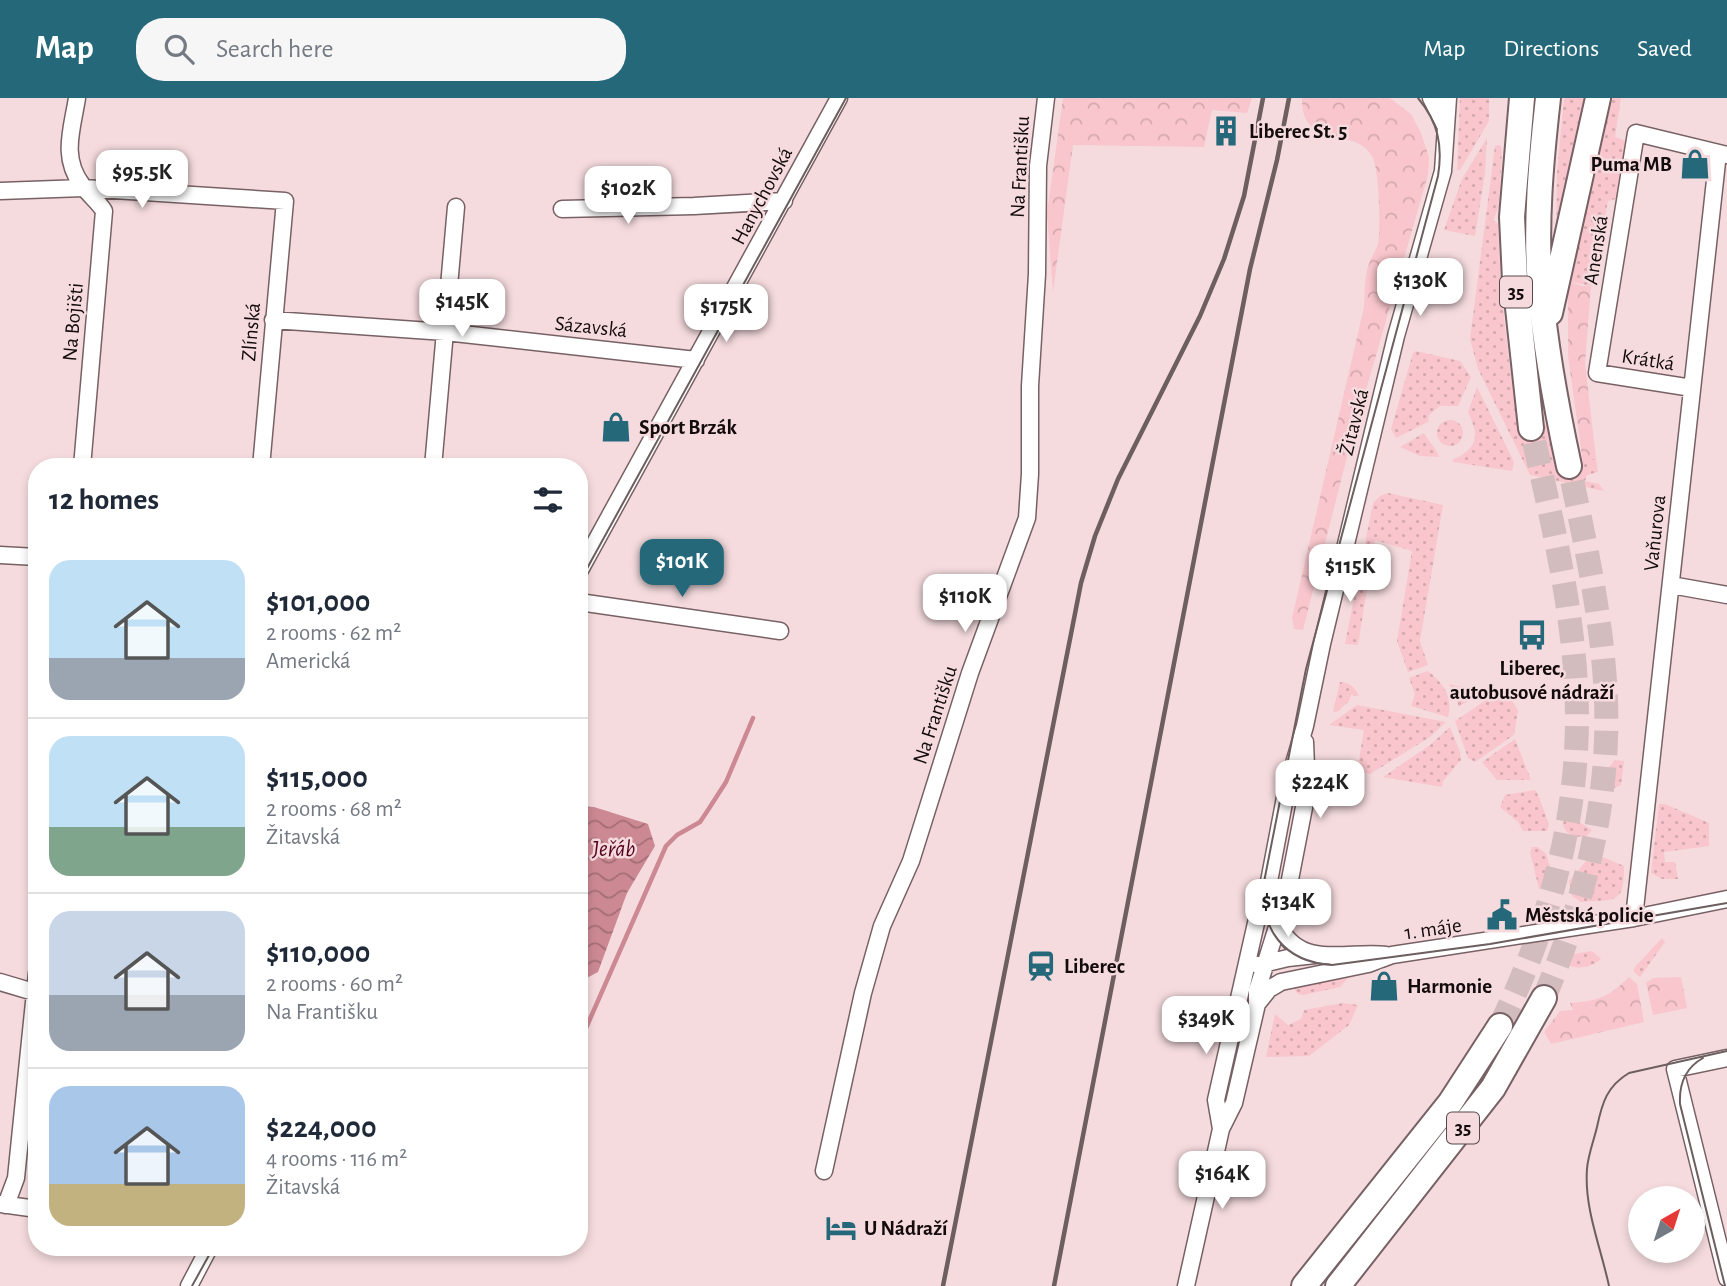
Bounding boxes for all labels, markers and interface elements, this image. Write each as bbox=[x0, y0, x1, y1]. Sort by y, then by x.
search box bbox=[136, 18, 626, 81]
icon: search bbox=[160, 30, 198, 68]
text: Map bbox=[35, 32, 94, 65]
text: Search here bbox=[216, 36, 334, 62]
text: Map bbox=[1423, 37, 1465, 61]
text: Directions bbox=[1503, 37, 1599, 61]
text: Saved bbox=[1637, 37, 1692, 61]
building icon: Liberec St. 5 bbox=[1209, 114, 1243, 148]
street label: Na Františku bbox=[1007, 115, 1033, 219]
place label: Liberec St. 5 bbox=[1249, 121, 1347, 142]
street label: Hanychovská bbox=[728, 144, 797, 248]
shop icon: Puma MB bbox=[1678, 147, 1712, 181]
pin: $95.5K bbox=[85, 150, 199, 210]
place label: Puma MB bbox=[1591, 154, 1672, 175]
text: $95.5K bbox=[112, 161, 172, 184]
pin: $102K bbox=[579, 166, 677, 226]
text: $102K bbox=[601, 177, 655, 200]
street label: Anenská bbox=[1580, 214, 1612, 286]
pin: $130K bbox=[1371, 258, 1469, 318]
text: $130K bbox=[1393, 269, 1447, 292]
road number: 35 bbox=[1500, 276, 1532, 308]
pin: $145K bbox=[413, 280, 511, 339]
street label: Na Bojišti bbox=[59, 282, 87, 362]
pin: $175K bbox=[677, 285, 775, 344]
text: $145K bbox=[435, 290, 489, 313]
text: $175K bbox=[700, 295, 752, 318]
street label: Zlínská bbox=[238, 301, 264, 362]
street label: Sázavská bbox=[554, 313, 629, 341]
street label: Krátká bbox=[1620, 345, 1676, 375]
street label: Žitavská bbox=[1334, 386, 1372, 457]
shop icon: Sport Brzák bbox=[599, 410, 633, 444]
place label: Sport Brzák bbox=[639, 417, 738, 438]
icon: filters bbox=[529, 481, 567, 519]
text: 12 homes bbox=[49, 485, 159, 515]
street label: Vaňurova bbox=[1641, 494, 1669, 572]
pin: $101K bbox=[633, 540, 731, 599]
pin: $115K bbox=[1301, 545, 1399, 604]
text: $101K bbox=[656, 550, 708, 573]
text: $115K bbox=[1325, 555, 1375, 578]
pin: $110K bbox=[916, 574, 1014, 634]
text: $110K bbox=[939, 585, 991, 608]
text: $101,000 bbox=[266, 587, 371, 617]
icon: home bbox=[105, 588, 189, 672]
bus stop icon: Liberec, autobusové nádraží bbox=[1515, 618, 1549, 652]
text: 2 rooms · 62 m² bbox=[266, 622, 401, 645]
text: Americká bbox=[266, 650, 351, 673]
place label: Liberec, autobusové nádraží bbox=[1450, 658, 1615, 703]
street label: Na Františku bbox=[909, 663, 961, 767]
pin: $224K bbox=[1271, 760, 1369, 820]
text: $115,000 bbox=[266, 763, 368, 793]
icon: home bbox=[105, 764, 189, 848]
text: $224K bbox=[1291, 771, 1349, 794]
text: 2 rooms · 68 m² bbox=[266, 798, 402, 821]
text: Žitavská bbox=[266, 826, 340, 849]
water label: Jeřáb bbox=[592, 838, 635, 861]
pin: $134K bbox=[1239, 880, 1337, 939]
text: $134K bbox=[1261, 890, 1315, 913]
public building icon: Městská policie bbox=[1485, 898, 1519, 932]
place label: Městská policie bbox=[1525, 905, 1654, 926]
street label: 1. máje bbox=[1403, 915, 1463, 943]
text: $110,000 bbox=[266, 938, 371, 968]
icon: home bbox=[105, 939, 189, 1023]
station icon: Liberec bbox=[1024, 949, 1058, 983]
place label: Liberec bbox=[1064, 956, 1125, 977]
shop icon: Harmonie bbox=[1367, 969, 1401, 1003]
text: 2 rooms · 60 m² bbox=[266, 973, 403, 996]
place label: Harmonie bbox=[1407, 976, 1492, 997]
pin: $349K bbox=[1157, 996, 1255, 1056]
text: Na Františku bbox=[266, 1001, 378, 1024]
text: $349K bbox=[1178, 1007, 1234, 1030]
road number: 35 bbox=[1447, 1112, 1479, 1144]
text: $224,000 bbox=[266, 1113, 377, 1143]
icon: home bbox=[105, 1114, 189, 1198]
text: 4 rooms · 116 m² bbox=[266, 1148, 407, 1171]
pin: $164K bbox=[1173, 1152, 1271, 1211]
text: $164K bbox=[1195, 1162, 1249, 1185]
text: Žitavská bbox=[266, 1176, 340, 1199]
north arrow bbox=[1628, 1186, 1704, 1264]
map controls bbox=[1628, 1186, 1705, 1263]
hotel icon: U Nádraží bbox=[824, 1211, 858, 1245]
place label: U Nádraží bbox=[864, 1218, 948, 1239]

